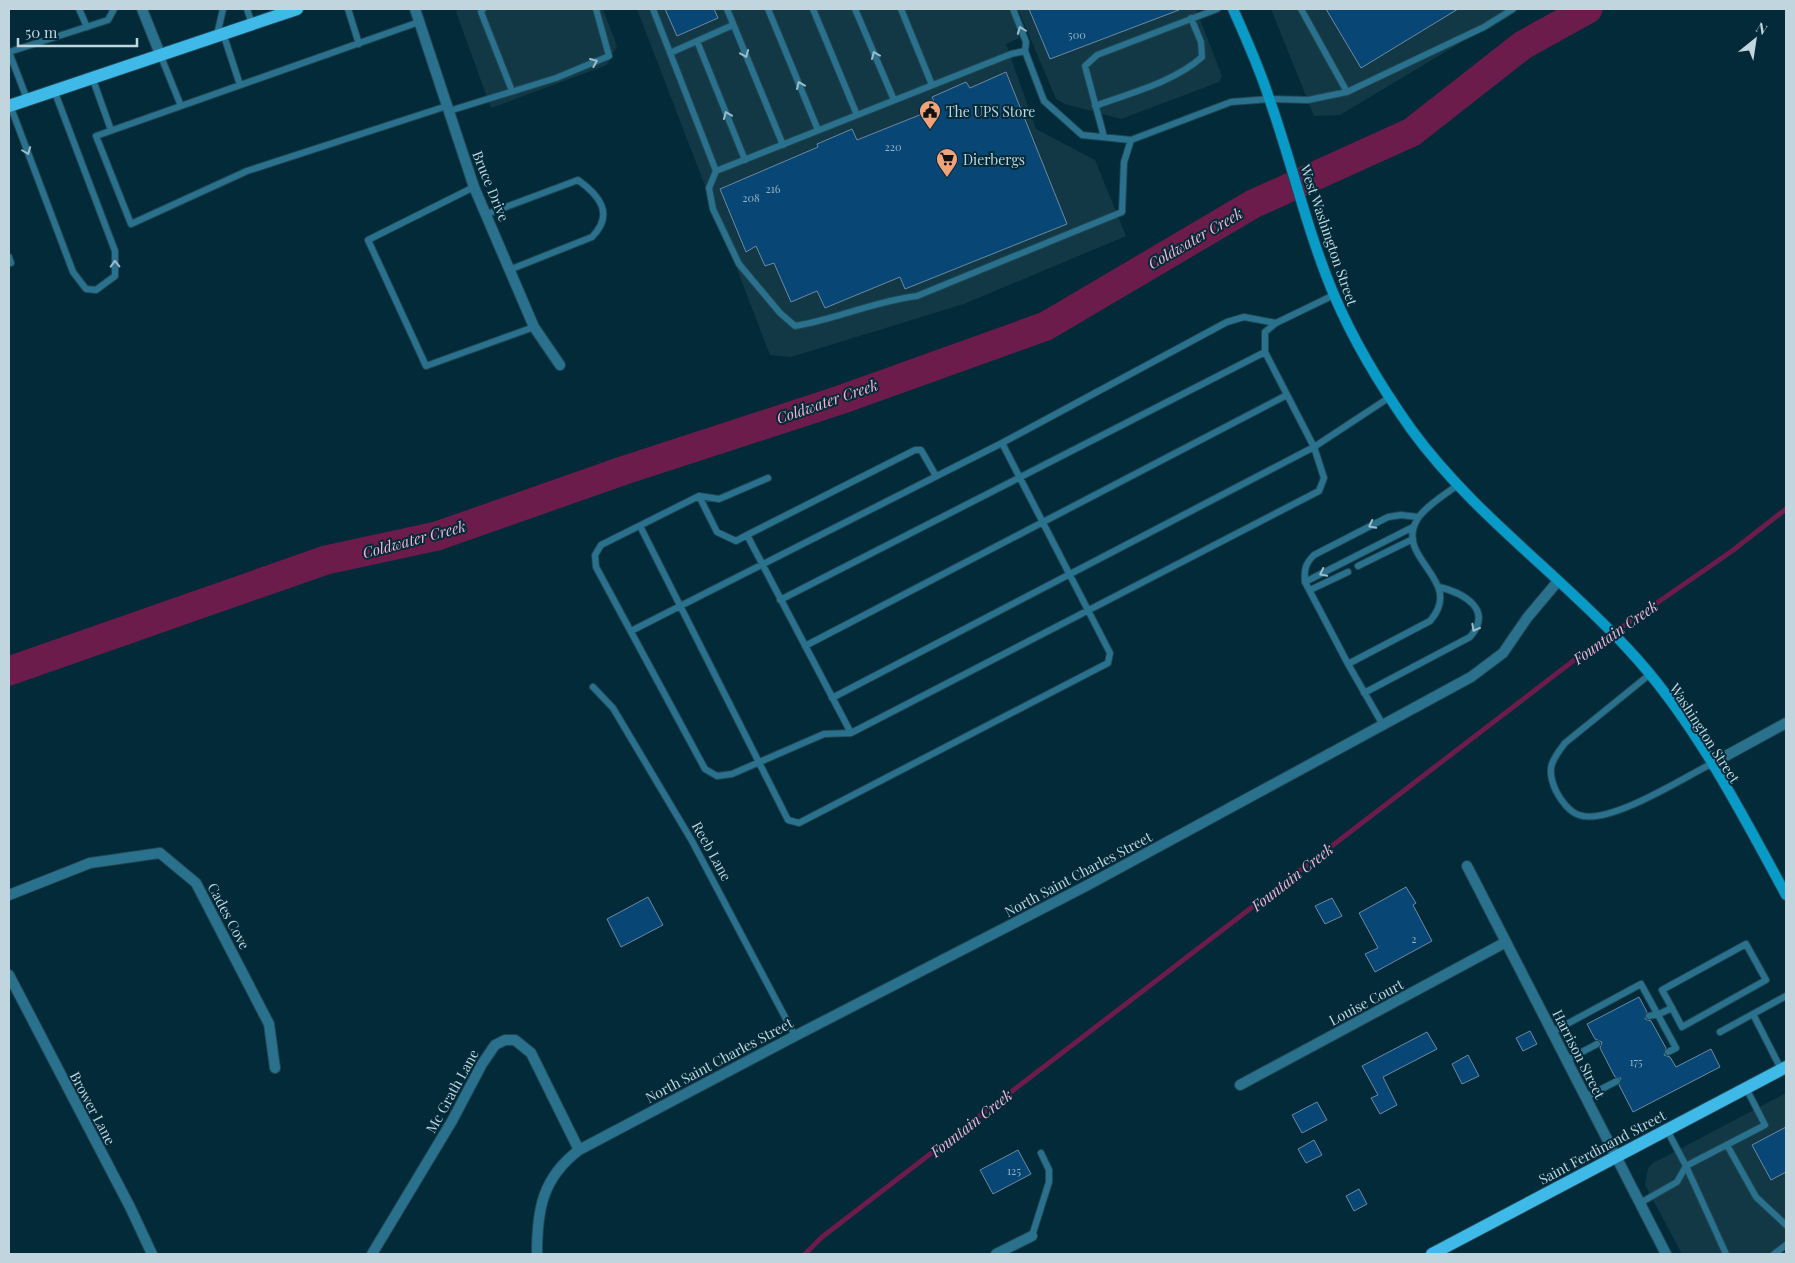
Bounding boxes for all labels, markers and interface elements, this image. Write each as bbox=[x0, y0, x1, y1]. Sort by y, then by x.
scale bar bbox=[18, 15, 136, 47]
north arrow bbox=[1730, 15, 1780, 65]
text: N bbox=[1753, 18, 1771, 39]
text: 50 m bbox=[25, 22, 58, 42]
one-way arrow bbox=[1017, 26, 1027, 35]
house number: 500 bbox=[1068, 27, 1086, 42]
one-way arrow bbox=[739, 49, 750, 58]
one-way arrow bbox=[871, 51, 881, 60]
one-way arrow bbox=[589, 57, 598, 68]
one-way arrow bbox=[795, 81, 806, 90]
public building icon: The UPS Store bbox=[918, 99, 942, 130]
place label: The UPS Store bbox=[946, 102, 1035, 121]
one-way arrow bbox=[722, 111, 733, 120]
house number: 220 bbox=[884, 139, 902, 154]
one-way arrow bbox=[21, 146, 31, 155]
supermarket icon: Dierbergs bbox=[935, 147, 959, 178]
street label: Bruce Drive bbox=[468, 148, 514, 224]
place label: Dierbergs bbox=[963, 150, 1025, 169]
street label: West Washington Street bbox=[1296, 161, 1362, 309]
house number: 216 bbox=[765, 181, 781, 196]
house number: 208 bbox=[742, 190, 760, 205]
water label: Coldwater Creek bbox=[1144, 203, 1246, 273]
one-way arrow bbox=[110, 259, 121, 267]
water label: Coldwater Creek bbox=[774, 374, 881, 428]
water label: Coldwater Creek bbox=[360, 516, 468, 562]
one-way arrow bbox=[1368, 519, 1377, 529]
one-way arrow bbox=[1319, 567, 1328, 577]
water label: Fountain Creek bbox=[1568, 595, 1662, 669]
one-way arrow bbox=[1471, 623, 1481, 632]
street label: Washington Street bbox=[1665, 679, 1745, 787]
street label: Reeb Lane bbox=[688, 818, 736, 884]
street label: North Saint Charles Street bbox=[1001, 827, 1156, 921]
water label: Fountain Creek bbox=[1246, 838, 1337, 916]
street label: Cades Cove bbox=[204, 879, 254, 953]
house number: 2 bbox=[1411, 931, 1417, 946]
street label: Louise Court bbox=[1326, 974, 1407, 1030]
street label: Harrison Street bbox=[1548, 1006, 1610, 1103]
street label: North Saint Charles Street bbox=[642, 1013, 797, 1107]
street label: Mc Grath Lane bbox=[421, 1046, 483, 1136]
house number: 175 bbox=[1629, 1054, 1643, 1069]
street label: Brower Lane bbox=[66, 1068, 120, 1148]
water label: Fountain Creek bbox=[925, 1084, 1016, 1162]
street label: Saint Ferdinand Street bbox=[1535, 1105, 1670, 1188]
house number: 125 bbox=[1007, 1163, 1021, 1178]

